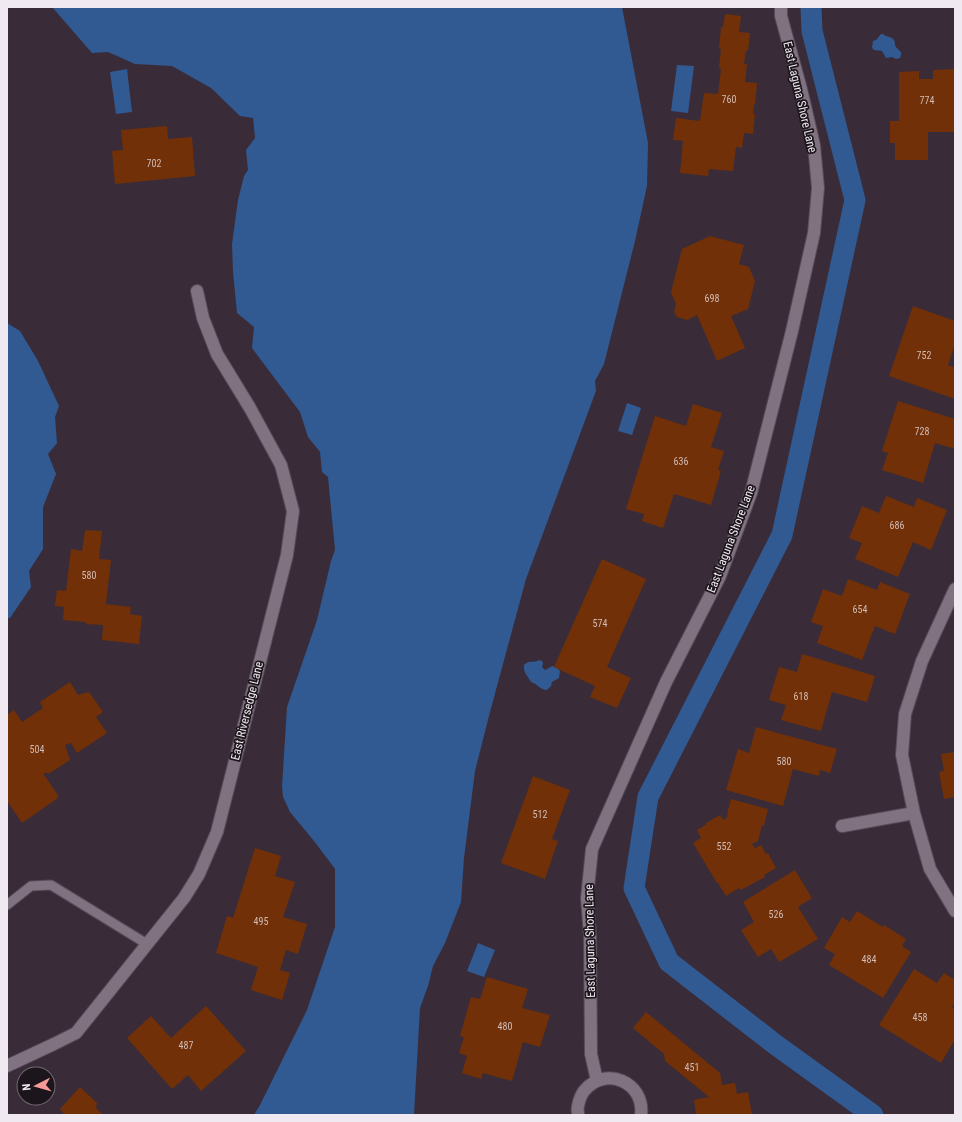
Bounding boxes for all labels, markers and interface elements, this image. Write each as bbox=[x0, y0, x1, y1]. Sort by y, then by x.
street label: East Laguna Shore Lane bbox=[780, 40, 820, 154]
house number: 760 bbox=[722, 94, 736, 105]
house number: 774 bbox=[920, 95, 934, 106]
house number: 702 bbox=[147, 158, 161, 169]
house number: 698 bbox=[705, 293, 719, 304]
house number: 752 bbox=[917, 350, 931, 361]
house number: 728 bbox=[915, 426, 929, 437]
house number: 636 bbox=[674, 456, 688, 467]
street label: East Laguna Shore Lane bbox=[704, 483, 758, 595]
house number: 686 bbox=[890, 520, 904, 531]
house number: 580 bbox=[82, 570, 96, 581]
house number: 654 bbox=[853, 604, 867, 615]
house number: 574 bbox=[593, 618, 607, 629]
street label: East Riversedge Lane bbox=[228, 660, 266, 762]
house number: 618 bbox=[794, 691, 808, 702]
house number: 504 bbox=[30, 744, 44, 755]
house number: 580 bbox=[777, 756, 791, 767]
house number: 512 bbox=[533, 809, 547, 820]
house number: 552 bbox=[717, 841, 731, 852]
street label: East Laguna Shore Lane bbox=[582, 884, 598, 998]
house number: 526 bbox=[769, 909, 783, 920]
house number: 495 bbox=[254, 916, 268, 927]
house number: 484 bbox=[862, 954, 876, 965]
house number: 458 bbox=[913, 1012, 927, 1023]
house number: 480 bbox=[498, 1021, 512, 1032]
house number: 487 bbox=[179, 1040, 193, 1051]
house number: 451 bbox=[685, 1062, 699, 1073]
north arrow bbox=[16, 1066, 56, 1106]
text: N bbox=[20, 1083, 33, 1091]

